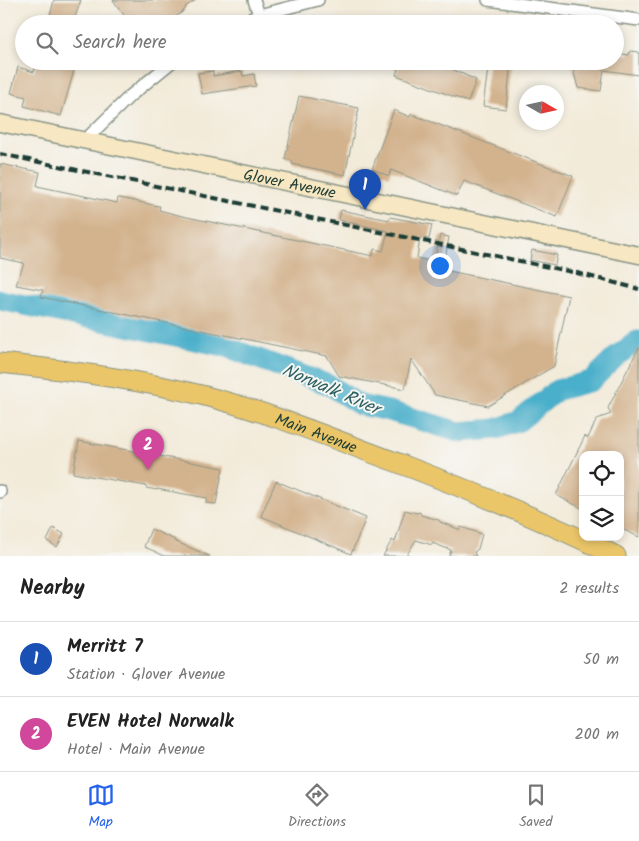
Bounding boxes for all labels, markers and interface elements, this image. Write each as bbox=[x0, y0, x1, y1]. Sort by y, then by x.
search box bbox=[15, 15, 624, 70]
text: Search here bbox=[73, 28, 167, 58]
icon: search bbox=[33, 29, 61, 57]
north arrow bbox=[519, 85, 564, 130]
street label: Glover Avenue bbox=[241, 163, 338, 206]
pin: 1 bbox=[349, 169, 381, 210]
your location bbox=[427, 253, 453, 279]
water label: Norwalk River bbox=[277, 357, 387, 426]
street label: Main Avenue bbox=[271, 407, 361, 461]
pin: 2 bbox=[132, 429, 164, 470]
map controls bbox=[579, 451, 624, 541]
button: locate bbox=[579, 451, 624, 496]
button: layers bbox=[579, 496, 624, 541]
text: Nearby bbox=[20, 572, 85, 605]
text: 2 results bbox=[559, 576, 619, 601]
text: Merritt 7 bbox=[67, 632, 143, 662]
text: 1 bbox=[34, 647, 38, 672]
text: 50 m bbox=[583, 647, 619, 672]
text: Station · Glover Avenue bbox=[67, 662, 225, 687]
text: EVEN Hotel Norwalk bbox=[67, 707, 234, 737]
text: 2 bbox=[31, 722, 41, 747]
text: 200 m bbox=[575, 722, 619, 747]
text: Hotel · Main Avenue bbox=[67, 737, 205, 762]
tab: Map bbox=[87, 781, 115, 833]
tab: Directions bbox=[288, 781, 346, 833]
tab: Saved bbox=[519, 781, 552, 833]

